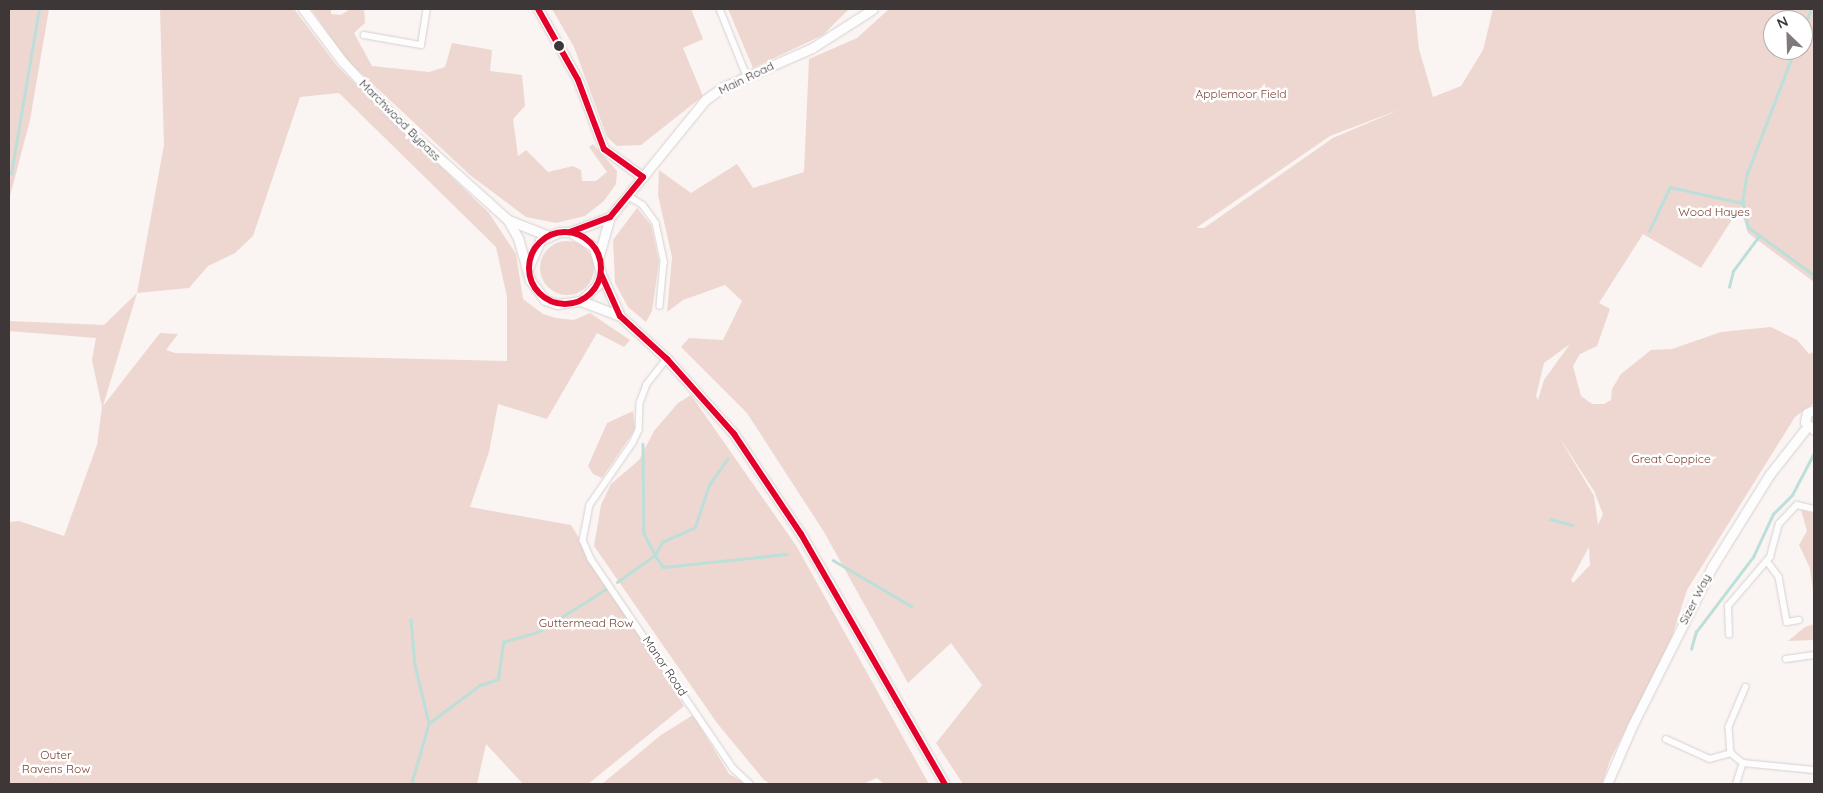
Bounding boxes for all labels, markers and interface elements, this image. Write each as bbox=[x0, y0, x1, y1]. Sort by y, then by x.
north arrow bbox=[1763, 10, 1813, 60]
text: N bbox=[1774, 12, 1791, 33]
unlabelled marker bbox=[554, 41, 564, 51]
street label: Main Road bbox=[716, 58, 776, 98]
street label: Marchwood Bypass bbox=[356, 76, 444, 164]
park label: Applemoor Field bbox=[1195, 87, 1287, 101]
park label: Wood Hayes bbox=[1678, 205, 1750, 219]
park label: Great Coppice bbox=[1631, 452, 1711, 466]
street label: Sizer Way bbox=[1676, 571, 1714, 627]
park label: Guttermead Row bbox=[539, 616, 633, 630]
street label: Manor Road bbox=[640, 633, 690, 699]
park label: Outer Ravens Row bbox=[22, 748, 90, 776]

